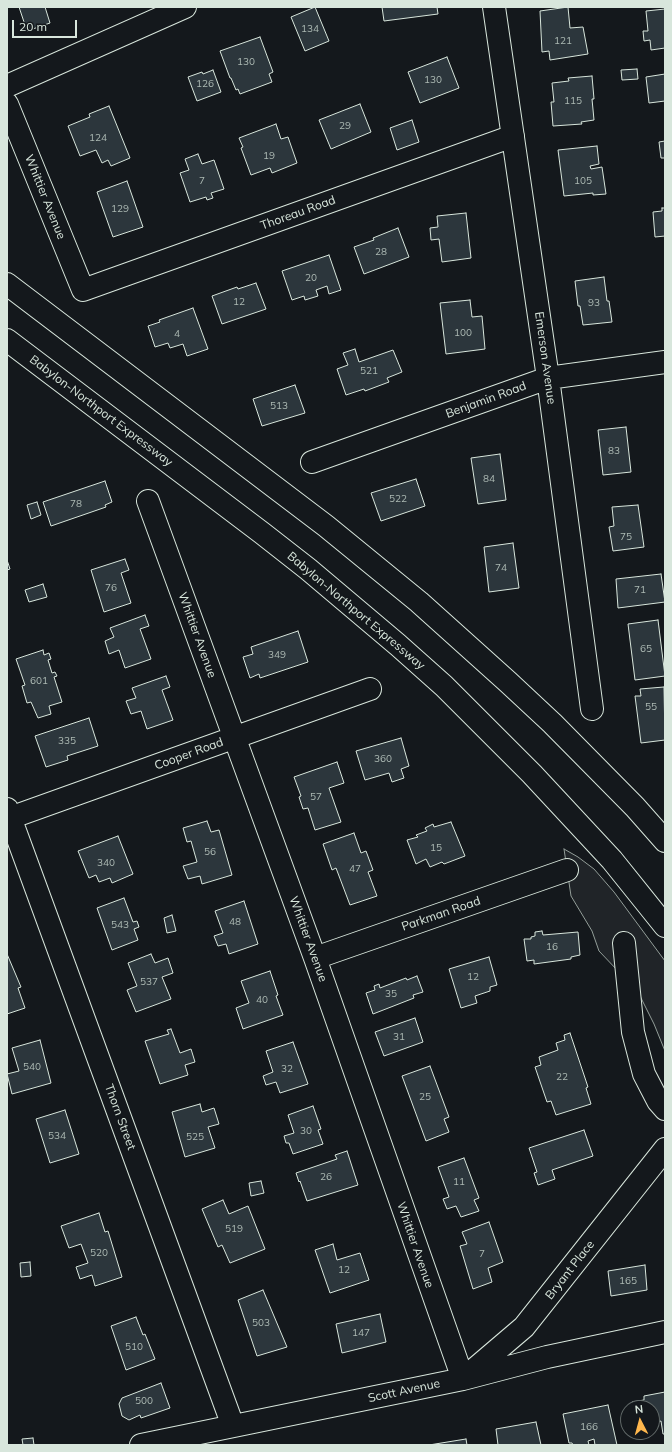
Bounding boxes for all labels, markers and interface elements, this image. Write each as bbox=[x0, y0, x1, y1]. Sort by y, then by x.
scale bar bbox=[14, 12, 79, 38]
text: 20 m bbox=[19, 19, 47, 34]
house number: 134 bbox=[301, 23, 319, 35]
house number: 121 bbox=[554, 35, 572, 47]
house number: 130 bbox=[237, 56, 255, 68]
house number: 130 bbox=[424, 74, 442, 86]
house number: 126 bbox=[196, 78, 214, 90]
house number: 115 bbox=[564, 95, 582, 107]
house number: 29 bbox=[339, 120, 351, 132]
house number: 124 bbox=[89, 132, 107, 144]
house number: 19 bbox=[263, 150, 275, 162]
street label: Whittier Avenue bbox=[21, 153, 69, 241]
house number: 7 bbox=[199, 175, 205, 187]
house number: 105 bbox=[574, 175, 592, 187]
street label: Thoreau Road bbox=[259, 193, 337, 233]
house number: 129 bbox=[111, 203, 129, 215]
house number: 28 bbox=[375, 246, 387, 258]
house number: 20 bbox=[305, 272, 317, 284]
house number: 12 bbox=[233, 296, 245, 308]
house number: 93 bbox=[588, 297, 600, 309]
street label: Emerson Avenue bbox=[531, 311, 559, 405]
house number: 100 bbox=[454, 327, 472, 339]
house number: 4 bbox=[174, 328, 180, 340]
street label: Babylon-Northport Expressway bbox=[27, 352, 175, 470]
house number: 521 bbox=[360, 365, 378, 377]
street label: Benjamin Road bbox=[444, 379, 528, 421]
house number: 513 bbox=[270, 400, 288, 412]
house number: 83 bbox=[608, 445, 620, 457]
house number: 84 bbox=[483, 473, 495, 485]
house number: 522 bbox=[389, 493, 407, 505]
house number: 78 bbox=[70, 498, 82, 510]
house number: 75 bbox=[620, 531, 632, 543]
street label: Babylon-Northport Expressway bbox=[284, 549, 428, 673]
house number: 74 bbox=[495, 562, 507, 574]
house number: 76 bbox=[105, 582, 117, 594]
house number: 71 bbox=[634, 584, 646, 596]
street label: Whittier Avenue bbox=[175, 590, 219, 680]
house number: 65 bbox=[640, 643, 652, 655]
house number: 349 bbox=[268, 649, 286, 661]
house number: 601 bbox=[30, 675, 48, 687]
house number: 55 bbox=[645, 701, 657, 713]
house number: 335 bbox=[58, 735, 76, 747]
street label: Cooper Road bbox=[153, 735, 225, 773]
house number: 360 bbox=[374, 753, 392, 765]
house number: 57 bbox=[310, 791, 322, 803]
house number: 15 bbox=[430, 842, 442, 854]
house number: 56 bbox=[204, 846, 216, 858]
house number: 340 bbox=[97, 857, 115, 869]
house number: 47 bbox=[349, 863, 361, 875]
street label: Whittier Avenue bbox=[286, 894, 330, 984]
street label: Parkman Road bbox=[400, 894, 482, 934]
house number: 48 bbox=[229, 916, 241, 928]
house number: 543 bbox=[111, 919, 129, 931]
house number: 16 bbox=[546, 941, 558, 953]
house number: 12 bbox=[467, 971, 479, 983]
house number: 537 bbox=[140, 976, 158, 988]
house number: 35 bbox=[385, 988, 397, 1000]
house number: 40 bbox=[256, 994, 268, 1006]
house number: 31 bbox=[393, 1031, 405, 1043]
house number: 540 bbox=[23, 1061, 41, 1073]
house number: 32 bbox=[281, 1063, 293, 1075]
house number: 22 bbox=[556, 1071, 568, 1083]
street label: Thorn Street bbox=[101, 1082, 139, 1152]
house number: 25 bbox=[419, 1091, 431, 1103]
house number: 30 bbox=[300, 1125, 312, 1137]
house number: 534 bbox=[48, 1130, 66, 1142]
house number: 525 bbox=[186, 1131, 204, 1143]
house number: 26 bbox=[320, 1171, 332, 1183]
house number: 11 bbox=[453, 1176, 465, 1188]
street label: Whittier Avenue bbox=[394, 1200, 436, 1290]
house number: 519 bbox=[225, 1223, 243, 1235]
street label: Bryant Place bbox=[542, 1238, 598, 1302]
house number: 520 bbox=[90, 1247, 108, 1259]
house number: 7 bbox=[479, 1248, 485, 1260]
house number: 12 bbox=[338, 1264, 350, 1276]
house number: 165 bbox=[619, 1275, 637, 1287]
house number: 503 bbox=[252, 1317, 270, 1329]
house number: 147 bbox=[352, 1327, 370, 1339]
house number: 510 bbox=[125, 1341, 143, 1353]
street label: Scott Avenue bbox=[367, 1376, 441, 1406]
house number: 500 bbox=[135, 1395, 153, 1407]
north arrow bbox=[620, 1400, 660, 1440]
text: N bbox=[634, 1402, 644, 1416]
house number: 166 bbox=[580, 1421, 598, 1433]

